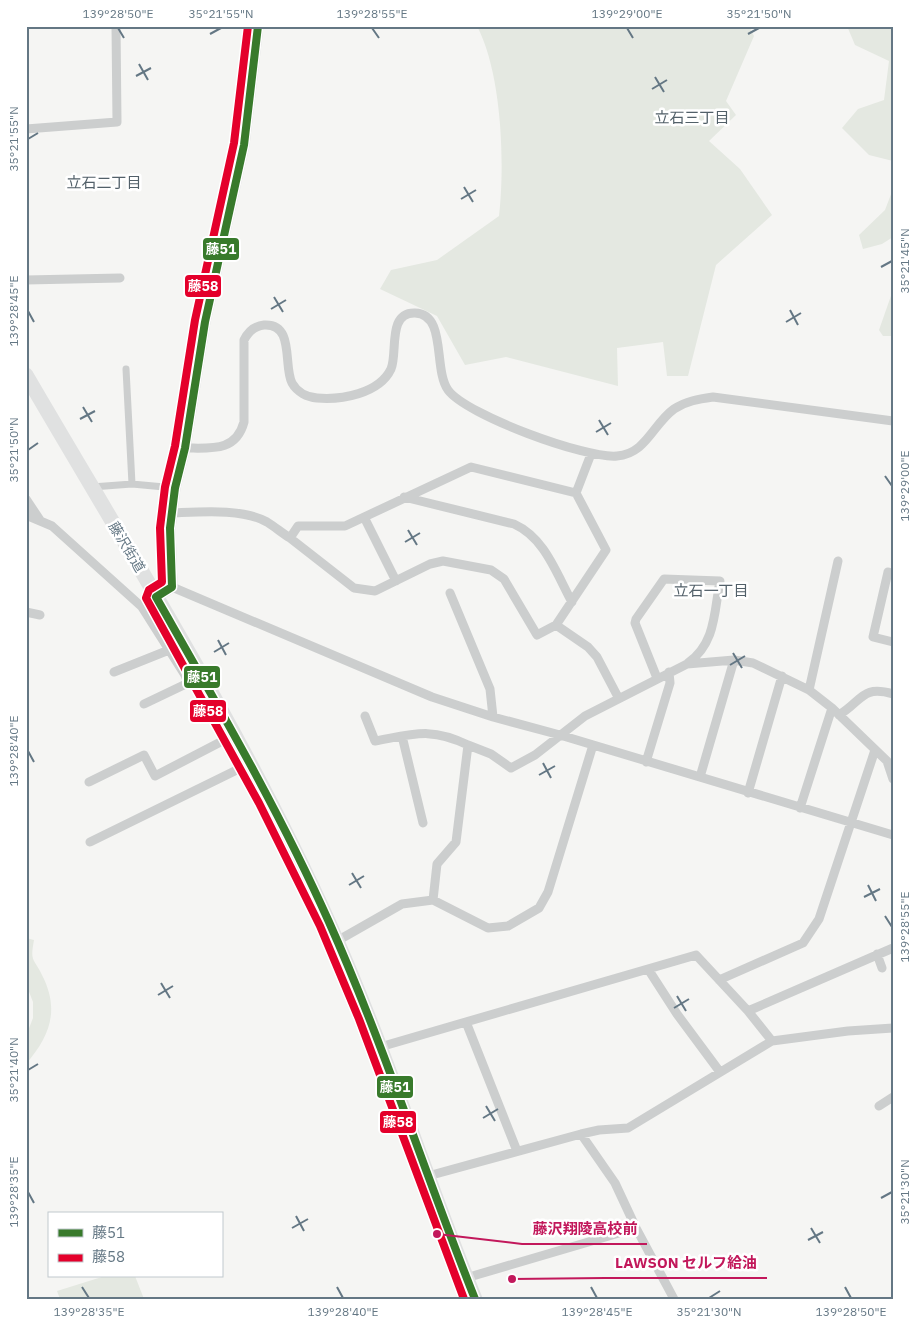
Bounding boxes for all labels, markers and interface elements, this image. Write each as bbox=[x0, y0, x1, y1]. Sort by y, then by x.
text: 139°28'50"E bbox=[83, 6, 153, 21]
text: 35°21'55"N bbox=[188, 6, 254, 21]
text: 139°28'55"E bbox=[337, 6, 407, 21]
text: 139°29'00"E bbox=[592, 6, 662, 21]
text: 35°21'50"N bbox=[726, 6, 792, 21]
text: 35°21'55"N bbox=[6, 106, 21, 172]
district label: 立石三丁目 bbox=[654, 108, 730, 127]
district label: 立石二丁目 bbox=[66, 173, 142, 192]
text: 35°21'45"N bbox=[897, 228, 912, 294]
line badge: 藤51 bbox=[202, 237, 240, 261]
text: 藤51 bbox=[206, 240, 237, 258]
line badge: 藤58 bbox=[184, 274, 222, 298]
text: 139°28'45"E bbox=[6, 276, 21, 346]
text: 藤58 bbox=[188, 277, 218, 295]
text: 35°21'50"N bbox=[6, 417, 21, 483]
text: 139°29'00"E bbox=[897, 451, 912, 521]
street label: 藤沢街道 bbox=[105, 518, 149, 576]
district label: 立石一丁目 bbox=[673, 581, 749, 600]
line badge: 藤51 bbox=[183, 665, 221, 689]
text: 藤51 bbox=[187, 668, 218, 686]
line badge: 藤58 bbox=[189, 699, 227, 723]
text: 藤58 bbox=[193, 702, 223, 720]
text: 139°28'40"E bbox=[6, 716, 21, 786]
text: 139°28'55"E bbox=[897, 892, 912, 962]
text: 35°21'40"N bbox=[6, 1037, 21, 1103]
line badge: 藤51 bbox=[376, 1075, 414, 1099]
text: 藤51 bbox=[380, 1078, 411, 1096]
line badge: 藤58 bbox=[379, 1110, 417, 1134]
text: 藤58 bbox=[383, 1113, 413, 1131]
text: 139°28'35"E bbox=[6, 1157, 21, 1227]
text: 35°21'30"N bbox=[897, 1159, 912, 1225]
legend bbox=[48, 1212, 222, 1278]
callout: 藤沢翔陵高校前 bbox=[522, 1214, 647, 1244]
text: 藤沢翔陵高校前 bbox=[532, 1219, 638, 1238]
text: 藤51 bbox=[92, 1223, 125, 1242]
text: 藤58 bbox=[92, 1247, 125, 1266]
callout: LAWSON セルフ給油 bbox=[605, 1248, 767, 1278]
text: LAWSON セルフ給油 bbox=[615, 1253, 757, 1272]
text: 139°28'35"E bbox=[54, 1304, 124, 1319]
text: 139°28'40"E bbox=[308, 1304, 378, 1319]
text: 139°28'45"E bbox=[562, 1304, 632, 1319]
text: 35°21'30"N bbox=[676, 1304, 742, 1319]
text: 139°28'50"E bbox=[816, 1304, 886, 1319]

